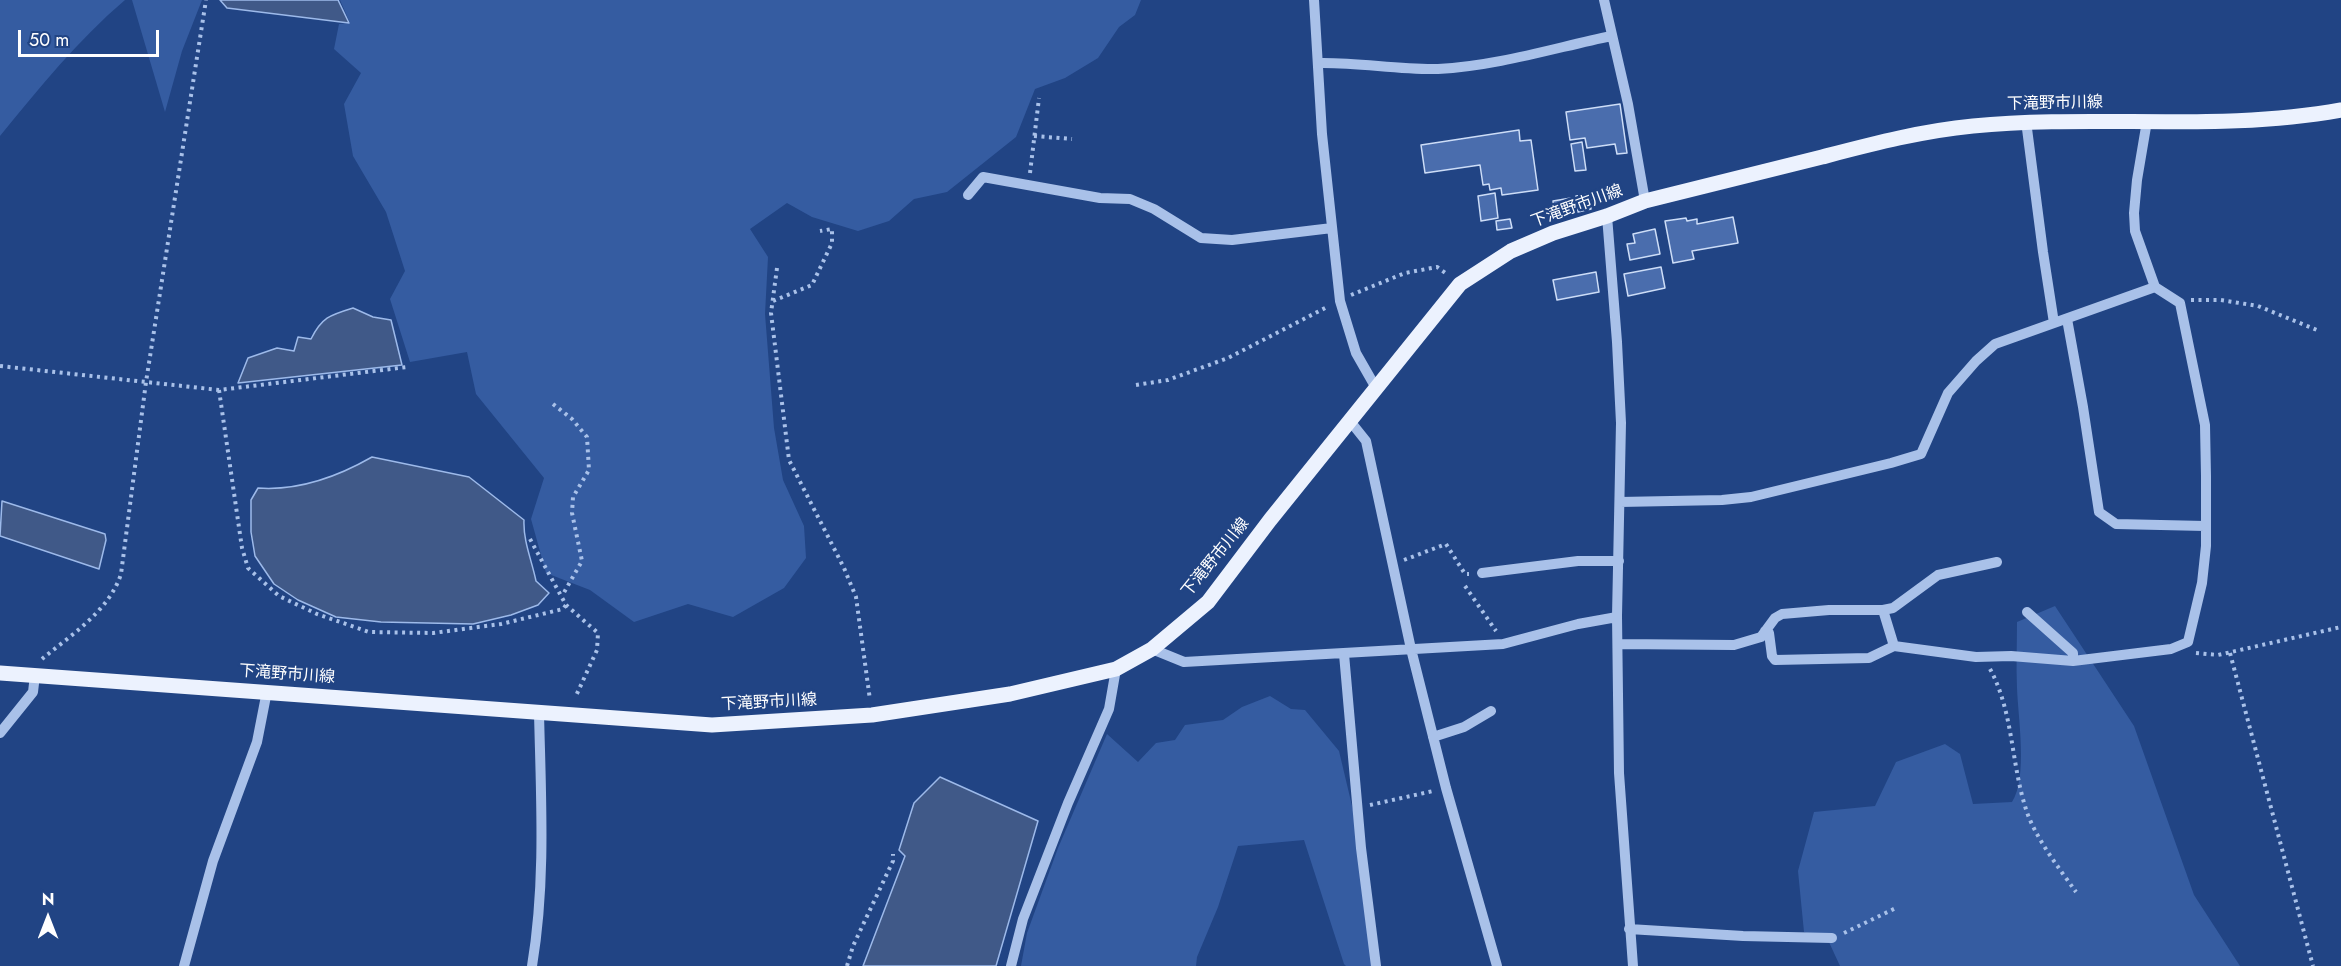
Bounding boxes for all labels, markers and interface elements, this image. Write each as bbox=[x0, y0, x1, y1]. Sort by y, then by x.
scale bar bbox=[21, 18, 162, 56]
text: 50 m bbox=[29, 27, 69, 53]
street label: 下滝野市川線 bbox=[2007, 94, 2103, 114]
street label: 下滝野市川線 bbox=[1529, 182, 1625, 232]
street label: 下滝野市川線 bbox=[1178, 515, 1254, 601]
street label: 下滝野市川線 bbox=[238, 662, 336, 688]
street label: 下滝野市川線 bbox=[721, 691, 817, 715]
north arrow bbox=[18, 888, 78, 948]
text: N bbox=[42, 888, 54, 911]

